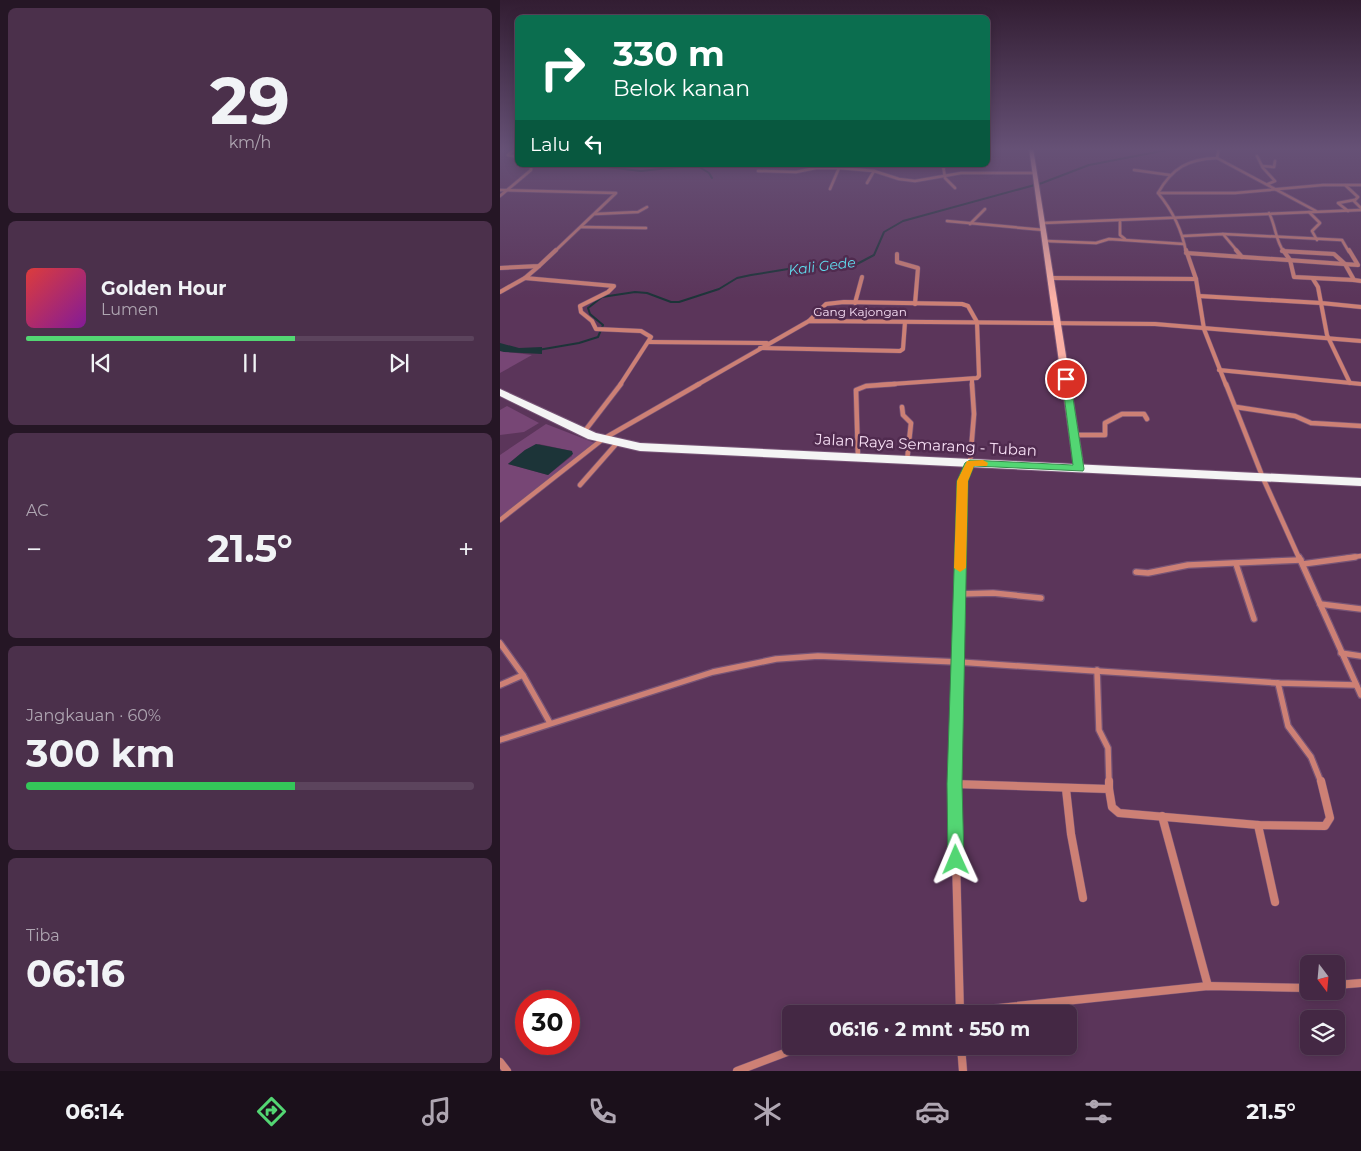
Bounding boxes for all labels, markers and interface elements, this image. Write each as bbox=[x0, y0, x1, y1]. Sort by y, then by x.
text: 330 m bbox=[613, 32, 725, 75]
icon: right bbox=[530, 35, 595, 100]
text: 29 bbox=[210, 61, 290, 140]
text: Belok kanan bbox=[613, 75, 750, 102]
icon: left bbox=[580, 130, 608, 158]
text: km/h bbox=[229, 133, 271, 152]
text: Lalu bbox=[530, 133, 570, 156]
water label: Kali Gede bbox=[787, 253, 857, 279]
text: Golden Hour bbox=[101, 277, 227, 300]
text: Lumen bbox=[101, 300, 159, 319]
street label: Gang Kajongan bbox=[813, 304, 907, 319]
icon: previous bbox=[87, 349, 115, 377]
icon: pause bbox=[236, 349, 264, 377]
icon: next bbox=[385, 349, 413, 377]
pin bbox=[1045, 358, 1087, 400]
icon: arrive bbox=[1052, 365, 1080, 393]
street label: Jalan Raya Semarang - Tuban bbox=[814, 429, 1037, 460]
text: AC bbox=[26, 501, 49, 520]
text: 21.5° bbox=[207, 525, 293, 572]
text: − bbox=[26, 532, 42, 566]
text: + bbox=[458, 532, 474, 566]
text: Jangkauan · 60% bbox=[26, 706, 161, 725]
text: 300 km bbox=[26, 730, 175, 777]
position arrow bbox=[929, 833, 981, 885]
text: Tiba bbox=[26, 926, 60, 945]
text: 06:16 bbox=[26, 950, 125, 997]
north arrow bbox=[1300, 955, 1345, 1000]
map controls bbox=[1300, 955, 1345, 1055]
speed limit sign: 30 bbox=[515, 990, 580, 1055]
button: layers bbox=[1300, 1010, 1345, 1055]
text: 06:16 · 2 mnt · 550 m bbox=[829, 1018, 1030, 1041]
icon: directions bbox=[254, 1094, 289, 1129]
icon: music bbox=[419, 1094, 454, 1129]
icon: phone bbox=[585, 1094, 620, 1129]
icon: climate bbox=[750, 1094, 785, 1129]
icon: car bbox=[915, 1094, 950, 1129]
icon: filters bbox=[1081, 1094, 1116, 1129]
text: 06:14 bbox=[65, 1098, 124, 1125]
text: 21.5° bbox=[1246, 1098, 1296, 1125]

